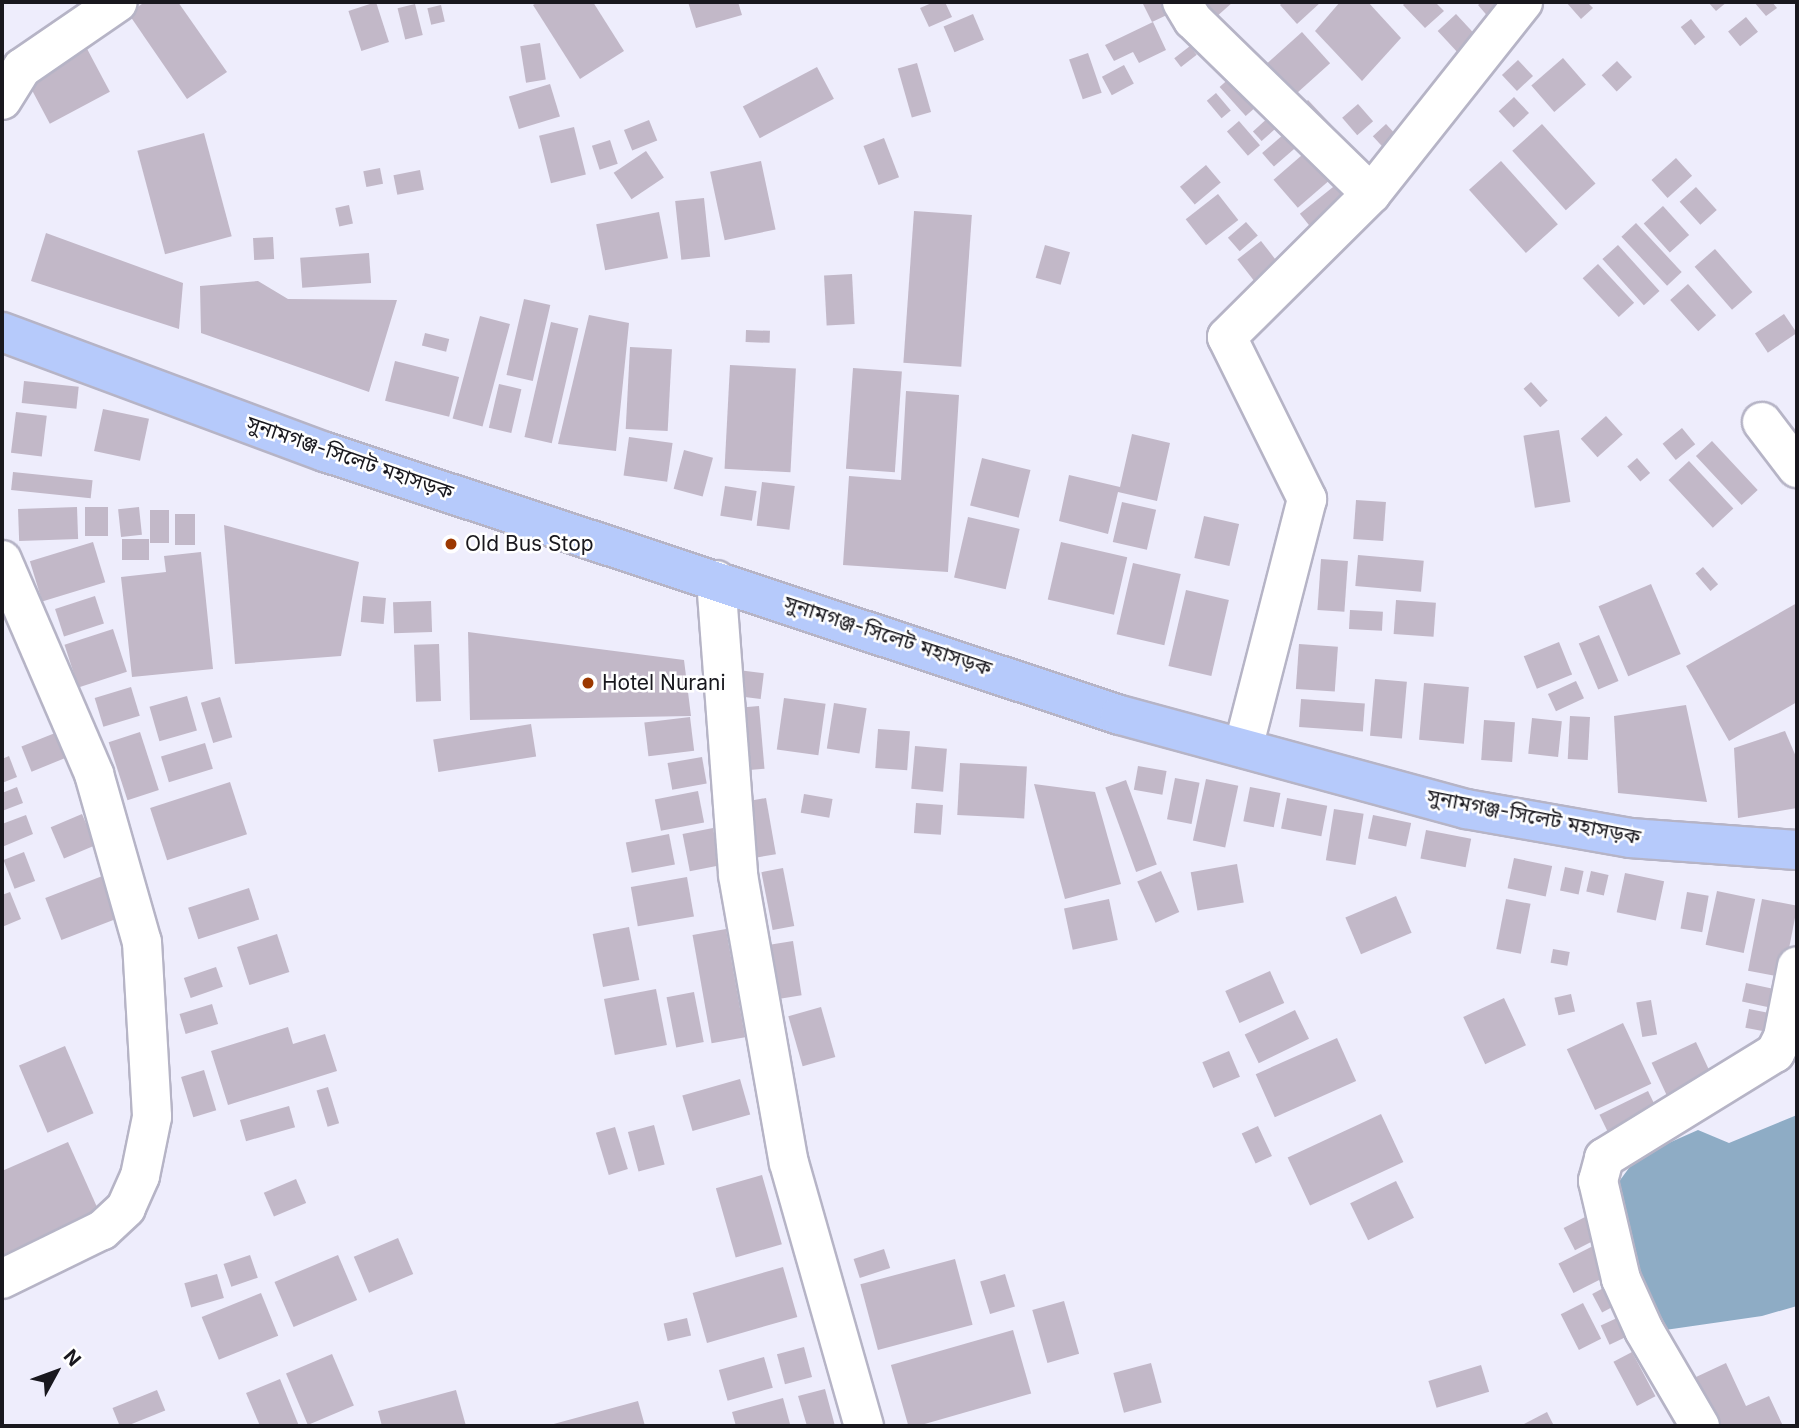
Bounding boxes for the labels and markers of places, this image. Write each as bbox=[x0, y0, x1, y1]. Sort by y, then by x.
place label: Old Bus Stop bbox=[465, 531, 594, 557]
marker: Old Bus Stop bbox=[443, 536, 459, 552]
place label: Hotel Nurani bbox=[602, 670, 726, 696]
marker: Hotel Nurani bbox=[580, 675, 596, 691]

